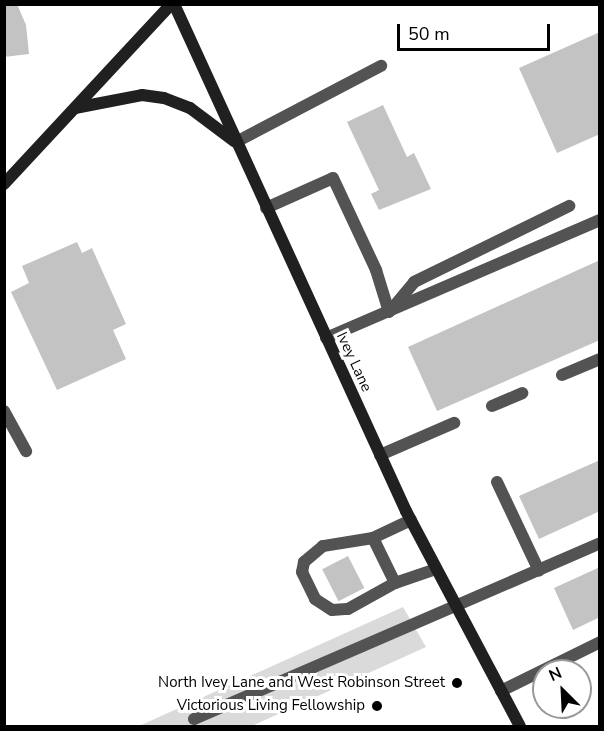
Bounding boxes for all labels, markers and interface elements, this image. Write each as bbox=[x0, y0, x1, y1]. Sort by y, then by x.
scale bar bbox=[400, 12, 553, 50]
text: 50 m bbox=[408, 22, 450, 46]
street label: Ivey Lane bbox=[332, 329, 376, 395]
north arrow bbox=[532, 659, 592, 719]
text: N bbox=[546, 662, 565, 687]
place label: North Ivey Lane and West Robinson Street bbox=[158, 674, 445, 692]
marker: North Ivey Lane and West Robinson Street bbox=[450, 676, 464, 690]
place label: Victorious Living Fellowship bbox=[177, 697, 365, 715]
marker: Victorious Living Fellowship bbox=[370, 699, 384, 713]

